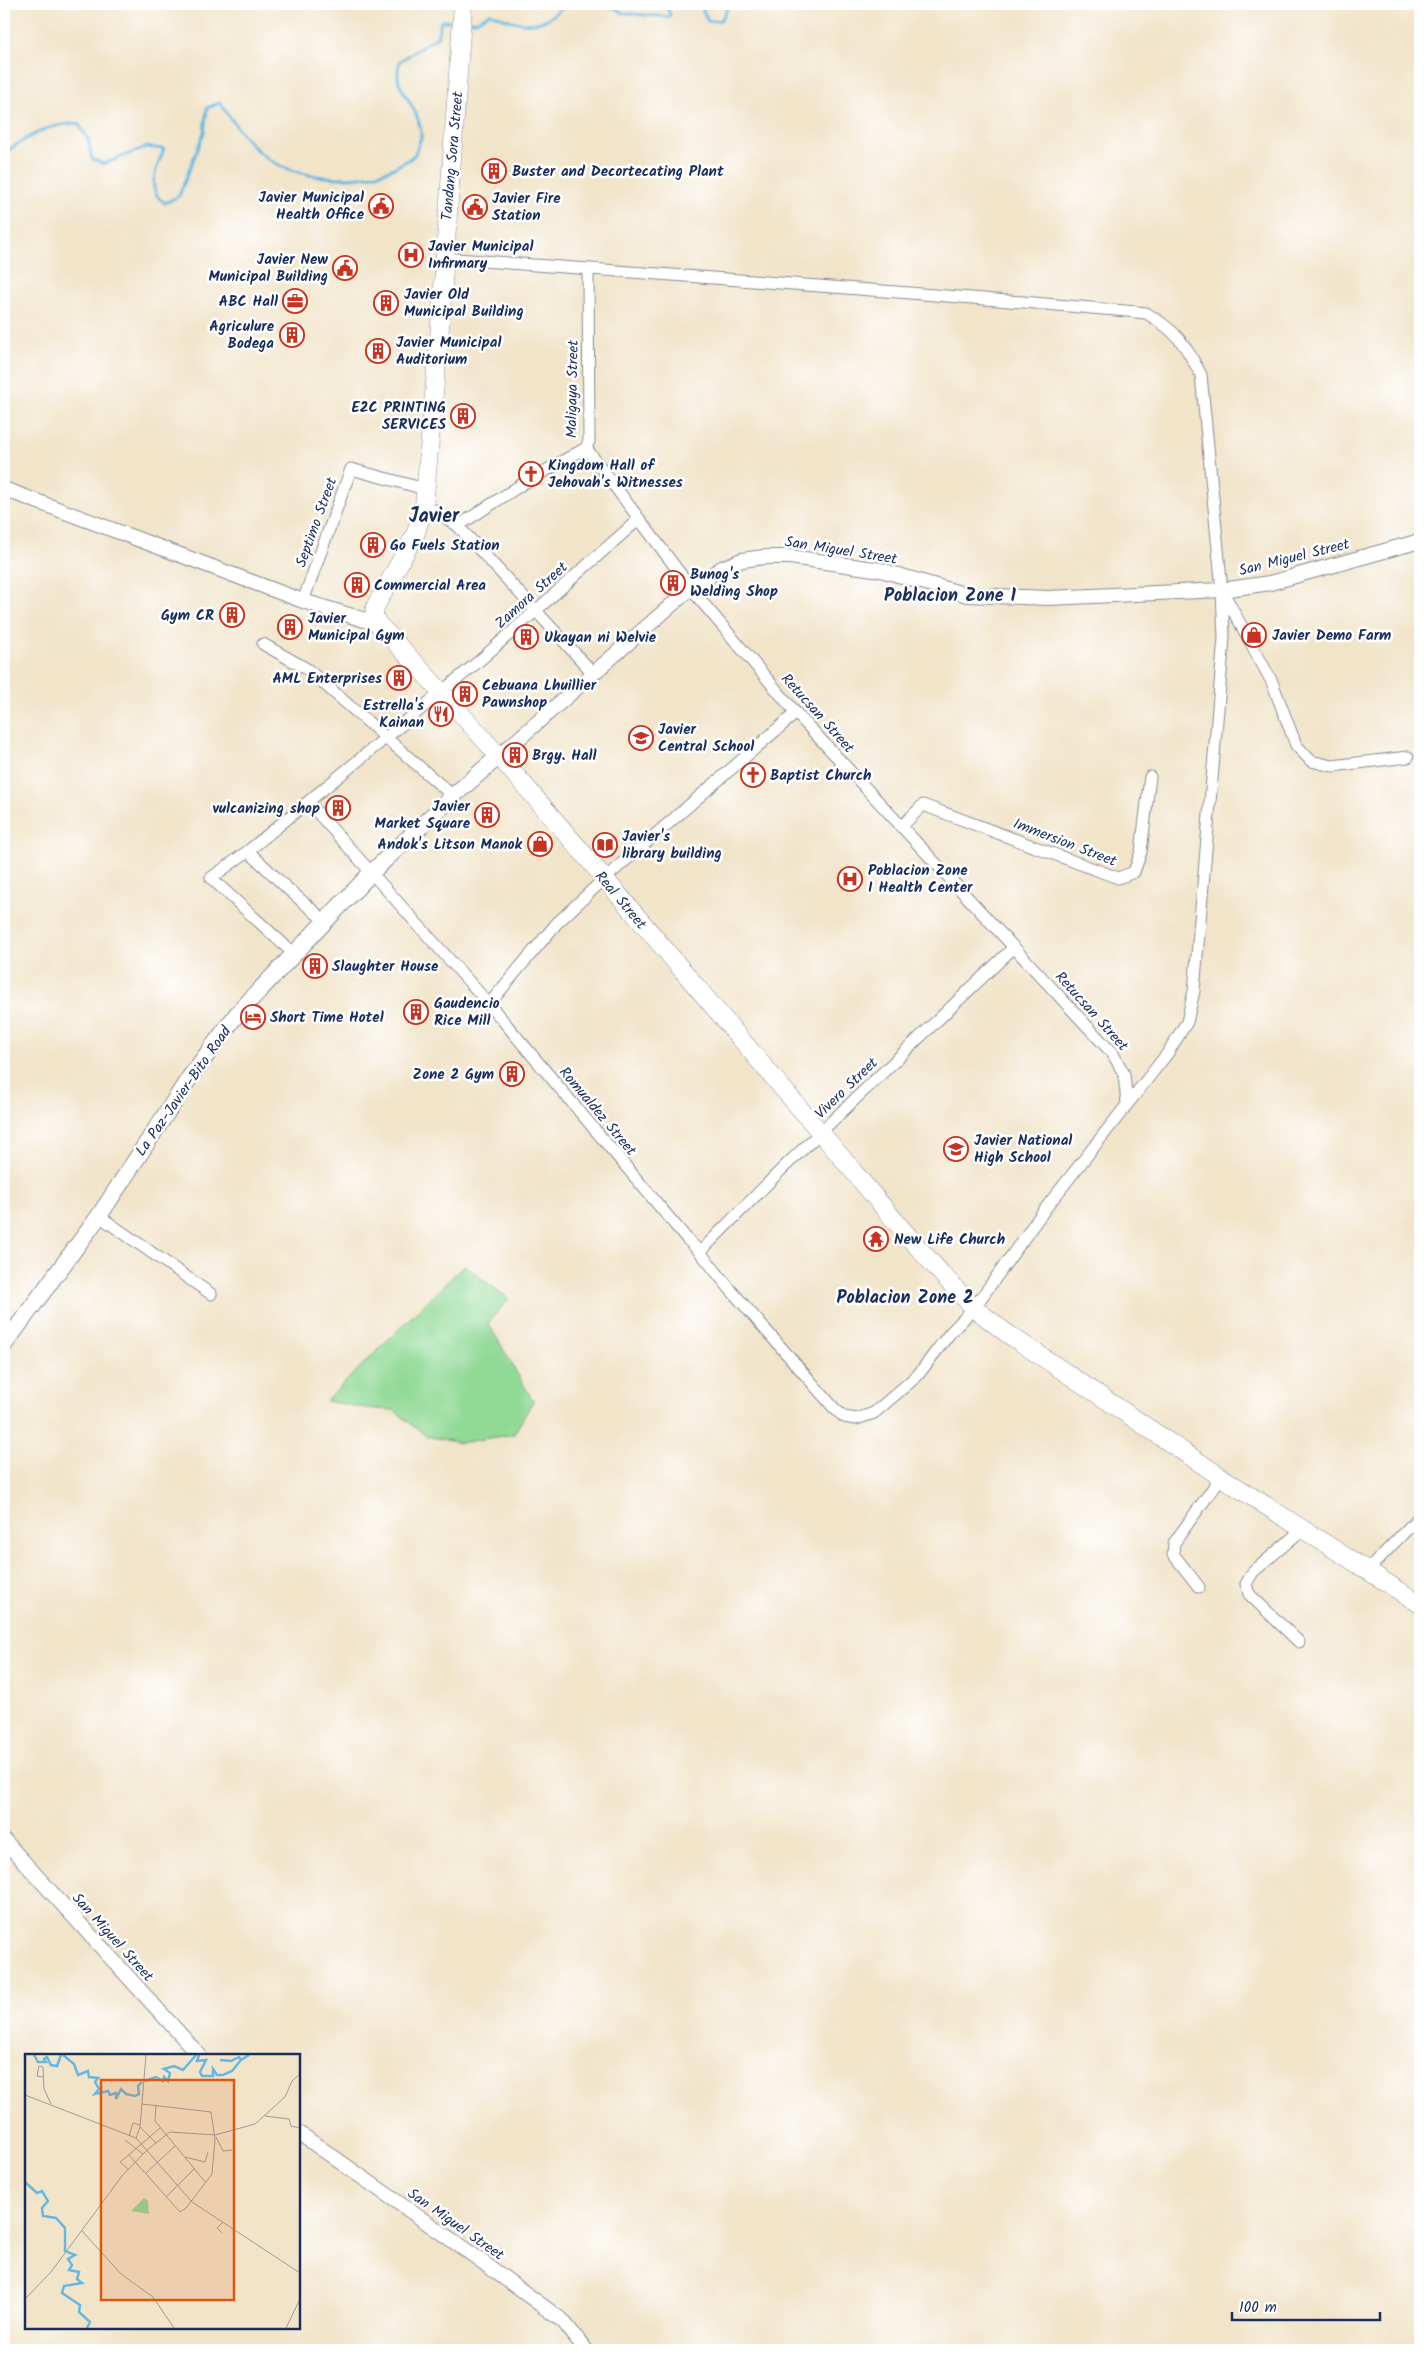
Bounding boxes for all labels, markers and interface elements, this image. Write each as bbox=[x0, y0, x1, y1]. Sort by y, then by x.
street label: Tandang Sora Street bbox=[435, 90, 471, 222]
building icon: Buster and Decortecating Plant bbox=[481, 158, 507, 184]
place label: Buster and Decortecating Plant bbox=[512, 160, 724, 184]
place label: Javier Municipal Health Office bbox=[259, 186, 365, 227]
place label: Javier Fire Station bbox=[492, 187, 561, 228]
public building icon: Javier Municipal Health Office bbox=[368, 193, 394, 219]
public building icon: Javier Fire Station bbox=[462, 194, 488, 220]
place label: Javier Municipal Infirmary bbox=[428, 235, 533, 276]
hospital icon: Javier Municipal Infirmary bbox=[398, 242, 424, 268]
place label: Javier New Municipal Building bbox=[208, 248, 328, 289]
public building icon: Javier New Municipal Building bbox=[332, 255, 358, 281]
place label: Javier Old Municipal Building bbox=[404, 283, 524, 324]
office icon: ABC Hall bbox=[282, 288, 308, 314]
place label: ABC Hall bbox=[219, 290, 278, 314]
building icon: Javier Old Municipal Building bbox=[373, 290, 399, 316]
place label: Agriculure Bodega bbox=[209, 315, 275, 356]
building icon: Agriculure Bodega bbox=[279, 322, 305, 348]
place label: Javier Municipal Auditorium bbox=[396, 331, 501, 372]
building icon: Javier Municipal Auditorium bbox=[365, 338, 391, 364]
street label: Maligaya Street bbox=[560, 339, 586, 438]
place label: E2C PRINTING SERVICES bbox=[351, 396, 447, 437]
building icon: E2C PRINTING SERVICES bbox=[450, 403, 476, 429]
place label: Kingdom Hall of Jehovah's Witnesses bbox=[548, 454, 683, 495]
church icon: Kingdom Hall of Jehovah's Witnesses bbox=[518, 461, 544, 487]
street label: Septimo Street bbox=[290, 474, 344, 571]
district label: Javier bbox=[409, 501, 460, 533]
street label: San Miguel Street bbox=[783, 530, 899, 572]
building icon: Go Fuels Station bbox=[360, 532, 386, 558]
street label: San Miguel Street bbox=[1236, 533, 1352, 583]
place label: Go Fuels Station bbox=[390, 534, 500, 558]
street label: Zamora Street bbox=[490, 556, 574, 635]
place label: Bunog's Welding Shop bbox=[690, 563, 778, 604]
building icon: Bunog's Welding Shop bbox=[660, 570, 686, 596]
building icon: Commercial Area bbox=[344, 572, 370, 598]
place label: Commercial Area bbox=[374, 574, 486, 598]
district label: Poblacion Zone 1 bbox=[884, 582, 1016, 611]
building icon: Gym CR bbox=[219, 602, 245, 628]
place label: Gym CR bbox=[161, 604, 214, 628]
place label: Javier Municipal Gym bbox=[308, 607, 405, 648]
building icon: Javier Municipal Gym bbox=[277, 614, 303, 640]
shop icon: Javier Demo Farm bbox=[1241, 622, 1267, 648]
building icon: Ukayan ni Welvie bbox=[513, 624, 539, 650]
place label: Javier Demo Farm bbox=[1272, 624, 1391, 648]
place label: Ukayan ni Welvie bbox=[544, 626, 657, 650]
building icon: AML Enterprises bbox=[386, 665, 412, 691]
place label: AML Enterprises bbox=[272, 667, 382, 691]
street label: Retucsan Street bbox=[775, 668, 860, 759]
place label: Cebuana Lhuillier Pawnshop bbox=[482, 674, 597, 715]
building icon: Cebuana Lhuillier Pawnshop bbox=[452, 681, 478, 707]
place label: Estrella's Kainan bbox=[363, 694, 424, 735]
restaurant icon: Estrella's Kainan bbox=[428, 701, 454, 727]
place label: Javier Central School bbox=[658, 718, 754, 759]
school or university icon: Javier Central School bbox=[628, 725, 654, 751]
building icon: Brgy. Hall bbox=[502, 742, 528, 768]
place label: Brgy. Hall bbox=[532, 744, 597, 768]
church icon: Baptist Church bbox=[740, 762, 766, 788]
place label: Baptist Church bbox=[770, 764, 872, 788]
building icon: vulcanizing shop bbox=[325, 795, 351, 821]
place label: Javier Market Square bbox=[375, 795, 471, 836]
place label: vulcanizing shop bbox=[212, 797, 320, 821]
building icon: Javier Market Square bbox=[474, 802, 500, 828]
street label: Immersion Street bbox=[1009, 812, 1120, 874]
place label: Javier's library building bbox=[622, 825, 722, 866]
shop icon: Andok's Litson Manok bbox=[527, 831, 553, 857]
library icon: Javier's library building bbox=[592, 832, 618, 858]
place label: Andok's Litson Manok bbox=[378, 833, 523, 857]
place label: Poblacion Zone I Health Center bbox=[868, 859, 973, 900]
street label: Real Street bbox=[588, 866, 652, 935]
hospital icon: Poblacion Zone I Health Center bbox=[837, 866, 863, 892]
building icon: Slaughter House bbox=[302, 953, 328, 979]
place label: Slaughter House bbox=[332, 955, 439, 979]
street label: Retucsan Street bbox=[1049, 966, 1134, 1057]
place label: Gaudencio Rice Mill bbox=[434, 992, 500, 1033]
building icon: Gaudencio Rice Mill bbox=[403, 999, 429, 1025]
hotel icon: Short Time Hotel bbox=[240, 1004, 266, 1030]
place label: Short Time Hotel bbox=[270, 1006, 384, 1030]
street label: La Paz-Javier-Bito Road bbox=[130, 1021, 238, 1162]
street label: Vivero Street bbox=[809, 1052, 884, 1125]
building icon: Zone 2 Gym bbox=[499, 1061, 525, 1087]
street label: Romualdez Street bbox=[553, 1062, 642, 1162]
place label: Zone 2 Gym bbox=[413, 1063, 494, 1087]
place label: Javier National High School bbox=[974, 1129, 1072, 1170]
school or university icon: Javier National High School bbox=[943, 1136, 969, 1162]
temple icon: New Life Church bbox=[863, 1226, 889, 1252]
place label: New Life Church bbox=[894, 1228, 1005, 1252]
district label: Poblacion Zone 2 bbox=[837, 1284, 973, 1313]
street label: San Miguel Street bbox=[65, 1888, 159, 1988]
inset map bbox=[25, 2054, 300, 2329]
street label: San Miguel Street bbox=[402, 2183, 509, 2267]
scale bar bbox=[1232, 2289, 1379, 2321]
text: 100 m bbox=[1239, 2296, 1277, 2320]

